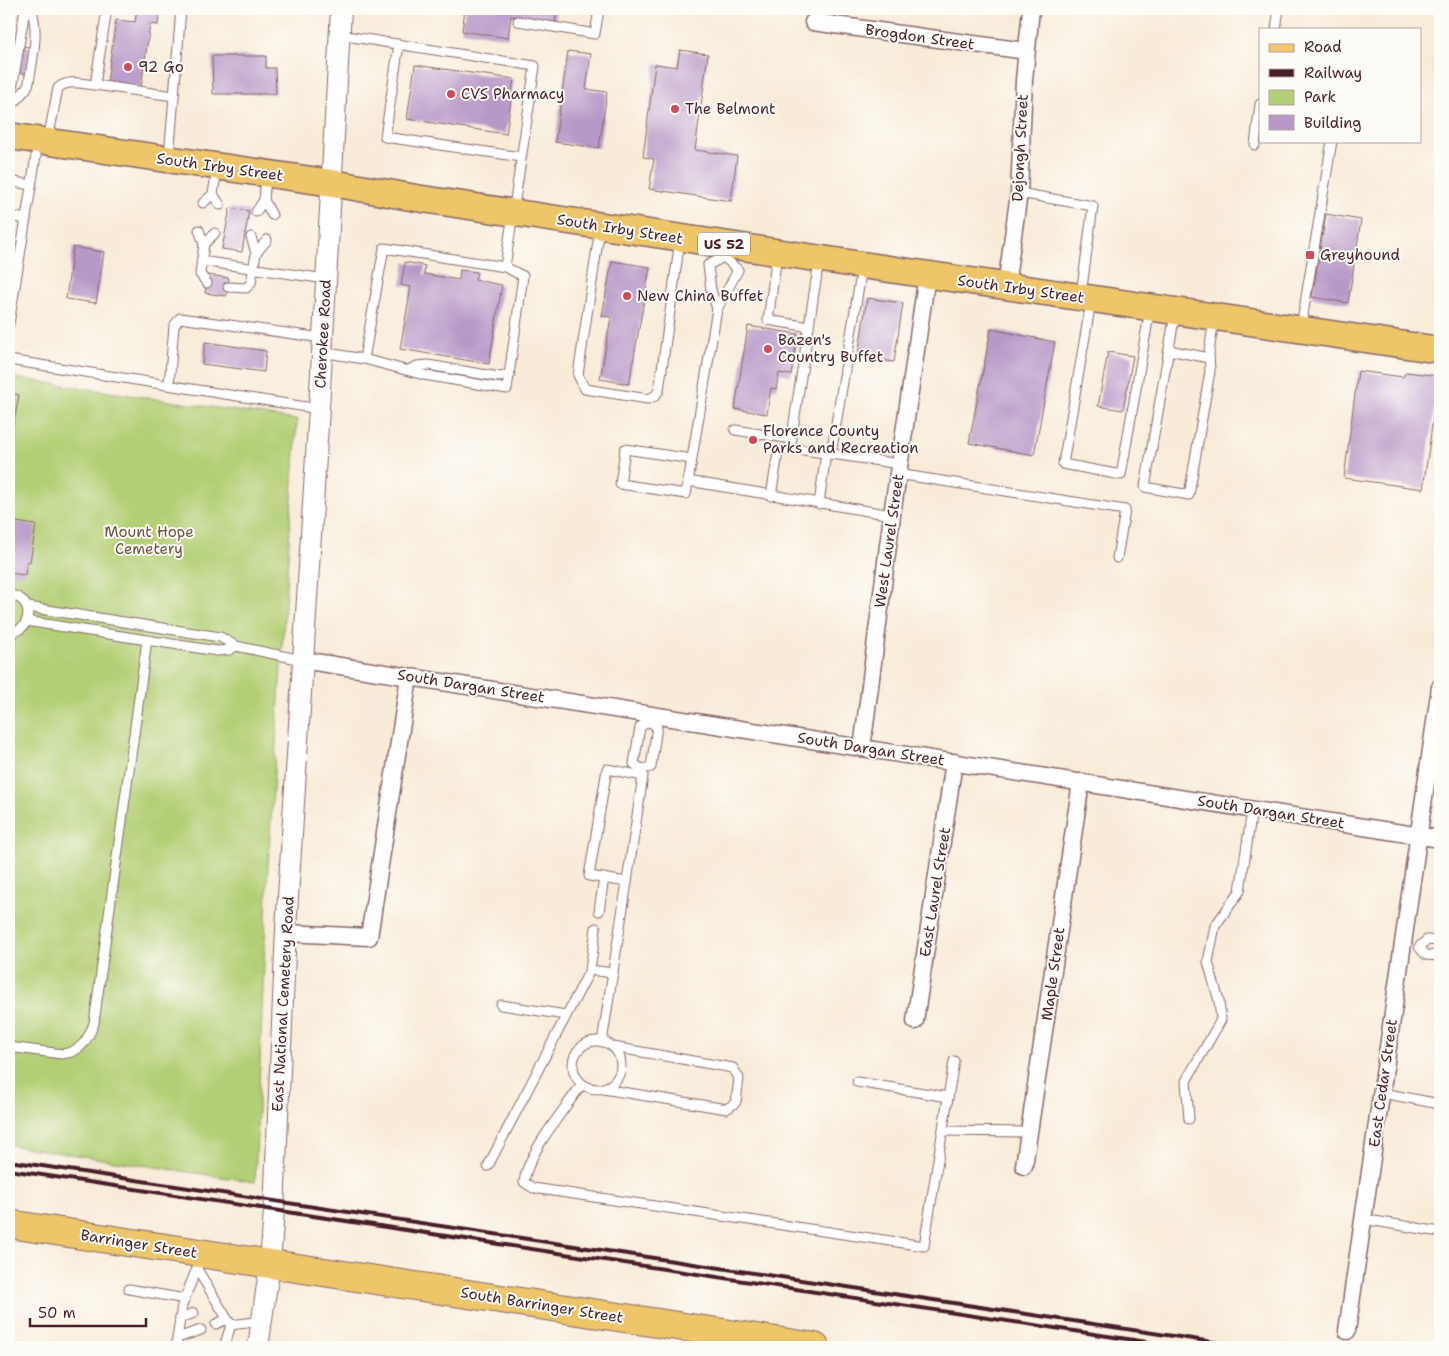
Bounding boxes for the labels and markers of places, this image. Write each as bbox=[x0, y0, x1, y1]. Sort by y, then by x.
place label: 92 Go bbox=[138, 57, 184, 77]
marker: 92 Go bbox=[122, 61, 134, 73]
place label: CVS Pharmacy bbox=[461, 84, 564, 104]
marker: CVS Pharmacy bbox=[445, 88, 457, 100]
place label: The Belmont bbox=[685, 99, 776, 119]
marker: The Belmont bbox=[669, 103, 681, 115]
place label: Greyhound bbox=[1320, 245, 1400, 265]
marker: Greyhound bbox=[1304, 249, 1316, 261]
place label: New China Buffet bbox=[637, 286, 763, 306]
marker: New China Buffet bbox=[621, 290, 633, 302]
place label: Bazen's Country Buffet bbox=[778, 330, 883, 367]
marker: Bazen's Country Buffet bbox=[762, 343, 774, 355]
place label: Florence County Parks and Recreation bbox=[763, 421, 918, 458]
marker: Florence County Parks and Recreation bbox=[747, 434, 759, 446]

